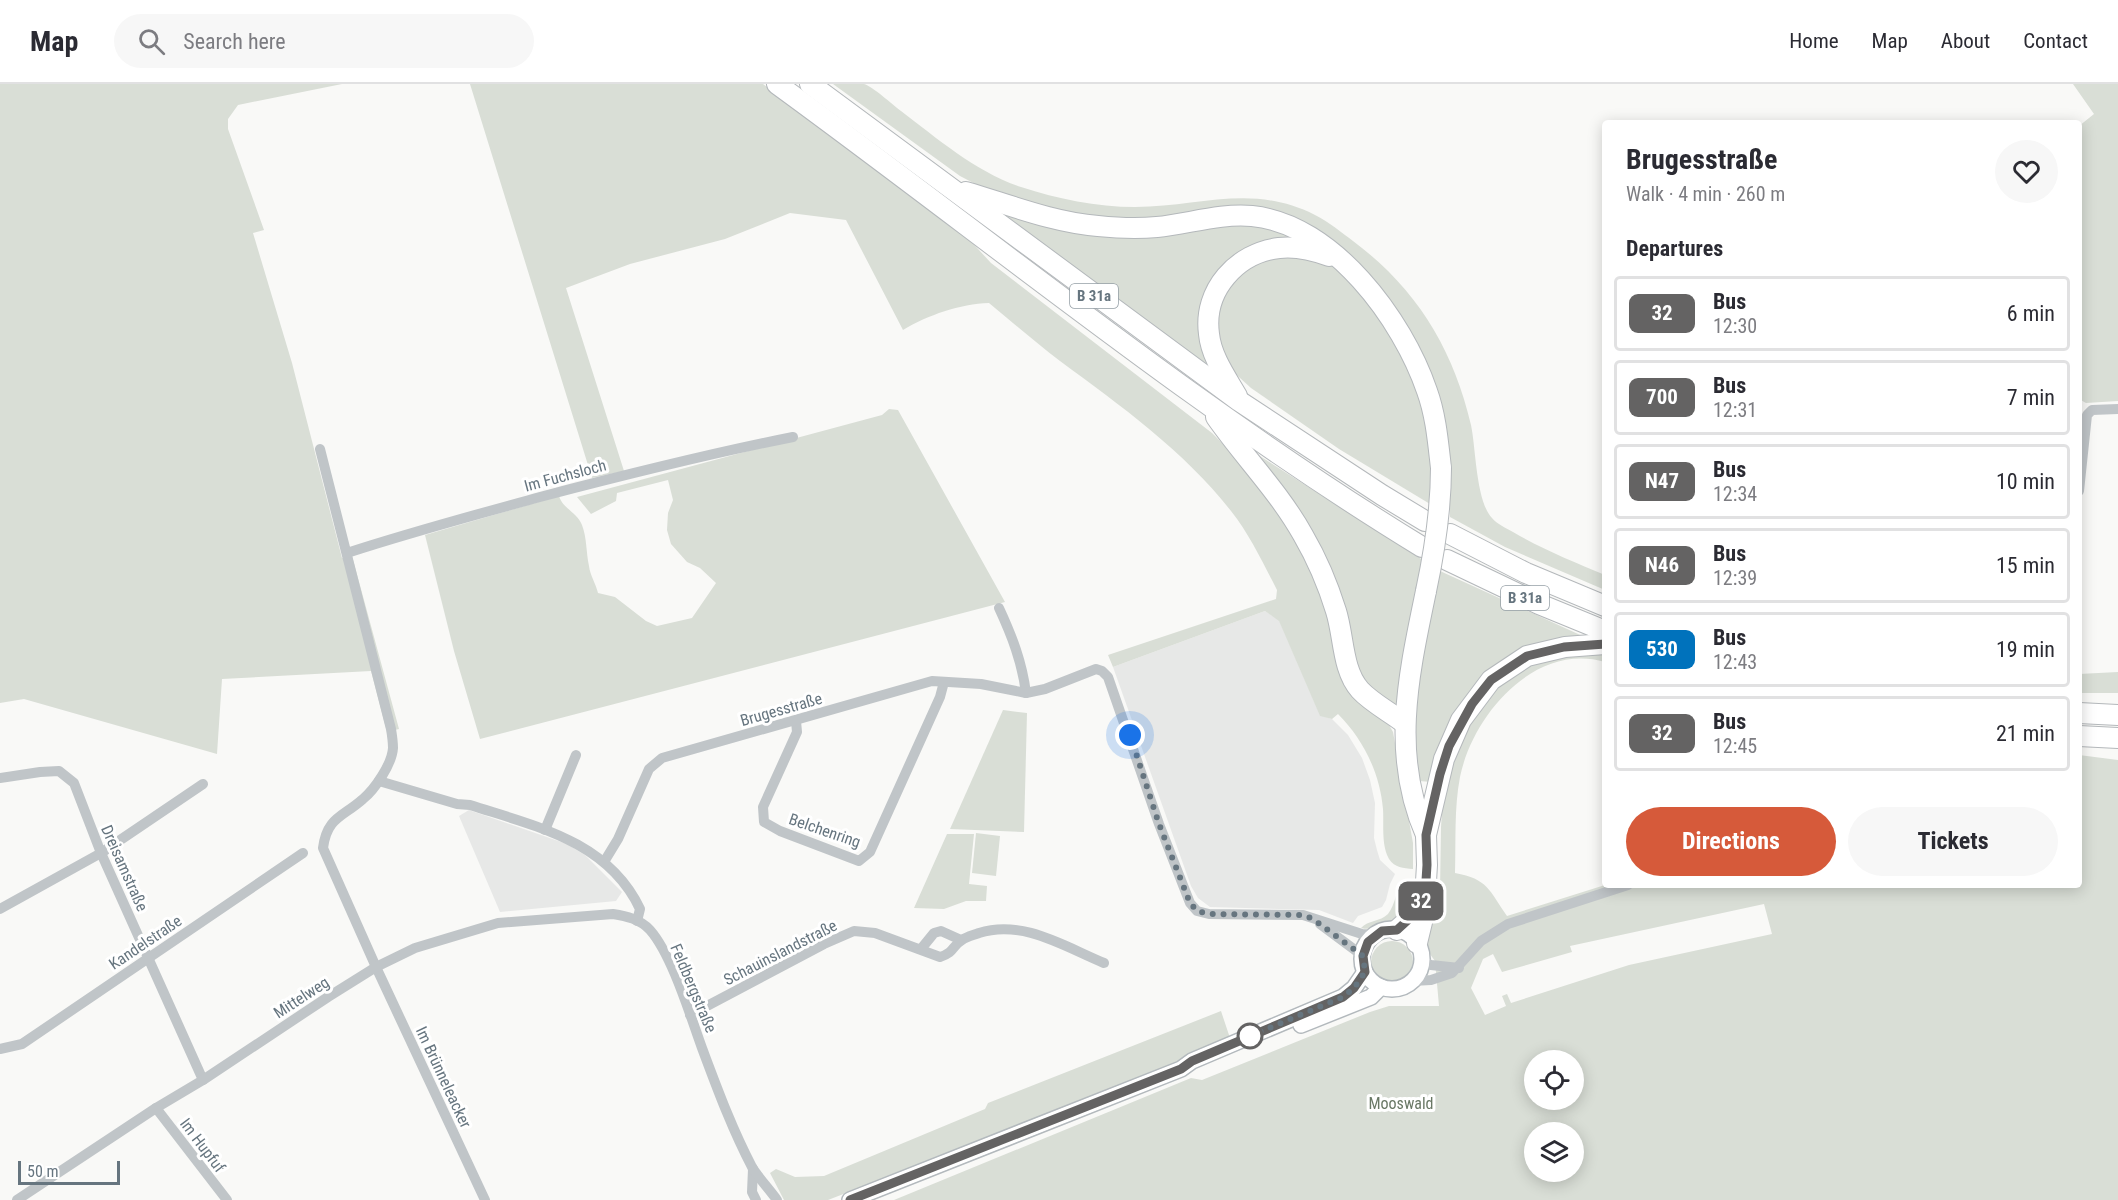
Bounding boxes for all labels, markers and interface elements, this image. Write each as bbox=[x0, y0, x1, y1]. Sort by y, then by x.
search box bbox=[114, 14, 534, 68]
text: Map bbox=[30, 25, 78, 58]
icon: search bbox=[135, 25, 168, 58]
text: Search here bbox=[183, 29, 286, 54]
text: Home bbox=[1789, 29, 1839, 53]
text: Map bbox=[1872, 29, 1908, 53]
text: About bbox=[1941, 29, 1990, 53]
text: Contact bbox=[2023, 29, 2088, 53]
button: heart bbox=[1995, 140, 2058, 203]
text: Brugesstraße bbox=[1626, 143, 1777, 176]
text: Walk · 4 min · 260 m bbox=[1626, 182, 1785, 206]
text: Departures bbox=[1626, 236, 1723, 261]
road number: B 31a bbox=[1070, 284, 1118, 308]
text: Bus bbox=[1713, 289, 1746, 314]
text: 32 bbox=[1651, 301, 1673, 325]
text: 6 min bbox=[2007, 301, 2055, 326]
text: 12:30 bbox=[1713, 314, 1757, 338]
text: Bus bbox=[1713, 373, 1746, 398]
text: 700 bbox=[1646, 385, 1678, 409]
text: 7 min bbox=[2007, 385, 2055, 410]
text: 12:31 bbox=[1713, 398, 1757, 422]
street label: Im Fuchsloch bbox=[522, 455, 608, 496]
text: Bus bbox=[1713, 457, 1746, 482]
text: N47 bbox=[1645, 469, 1679, 493]
text: 10 min bbox=[1996, 469, 2055, 494]
text: 12:34 bbox=[1713, 482, 1757, 506]
text: Bus bbox=[1713, 541, 1746, 566]
text: N46 bbox=[1645, 553, 1679, 577]
text: 15 min bbox=[1996, 553, 2055, 578]
text: 12:39 bbox=[1713, 566, 1757, 590]
road number: B 31a bbox=[1501, 586, 1549, 610]
text: Bus bbox=[1713, 625, 1746, 650]
text: 530 bbox=[1646, 637, 1678, 661]
text: 19 min bbox=[1996, 637, 2055, 662]
text: 12:43 bbox=[1713, 650, 1757, 674]
street label: Brugesstraße bbox=[738, 689, 824, 730]
text: Bus bbox=[1713, 709, 1746, 734]
your location bbox=[1115, 720, 1145, 750]
text: 32 bbox=[1651, 721, 1673, 745]
text: 21 min bbox=[1996, 721, 2055, 746]
text: 12:45 bbox=[1713, 734, 1757, 758]
button: Directions bbox=[1626, 807, 1836, 876]
button: Tickets bbox=[1848, 807, 2058, 876]
street label: Belchenring bbox=[787, 809, 863, 852]
street label: Dreisamstraße bbox=[97, 822, 152, 914]
line badge: 32 bbox=[1394, 882, 1448, 920]
text: 32 bbox=[1410, 889, 1432, 913]
street label: Kandelstraße bbox=[105, 911, 185, 974]
street label: Schauinslandstraße bbox=[720, 916, 840, 989]
street label: Feldbergstraße bbox=[666, 941, 721, 1036]
street label: Mittelweg bbox=[270, 973, 333, 1022]
street label: Im Brünneleacker bbox=[412, 1023, 475, 1131]
unlabelled marker bbox=[1237, 1023, 1263, 1049]
map controls bbox=[1524, 1050, 1584, 1182]
button: locate bbox=[1524, 1050, 1584, 1110]
park label: Mooswald bbox=[1368, 1094, 1434, 1113]
street label: Im Hupfuf bbox=[176, 1114, 229, 1176]
button: layers bbox=[1524, 1122, 1584, 1182]
scale bar bbox=[18, 1158, 120, 1186]
text: 50 m bbox=[27, 1162, 59, 1181]

